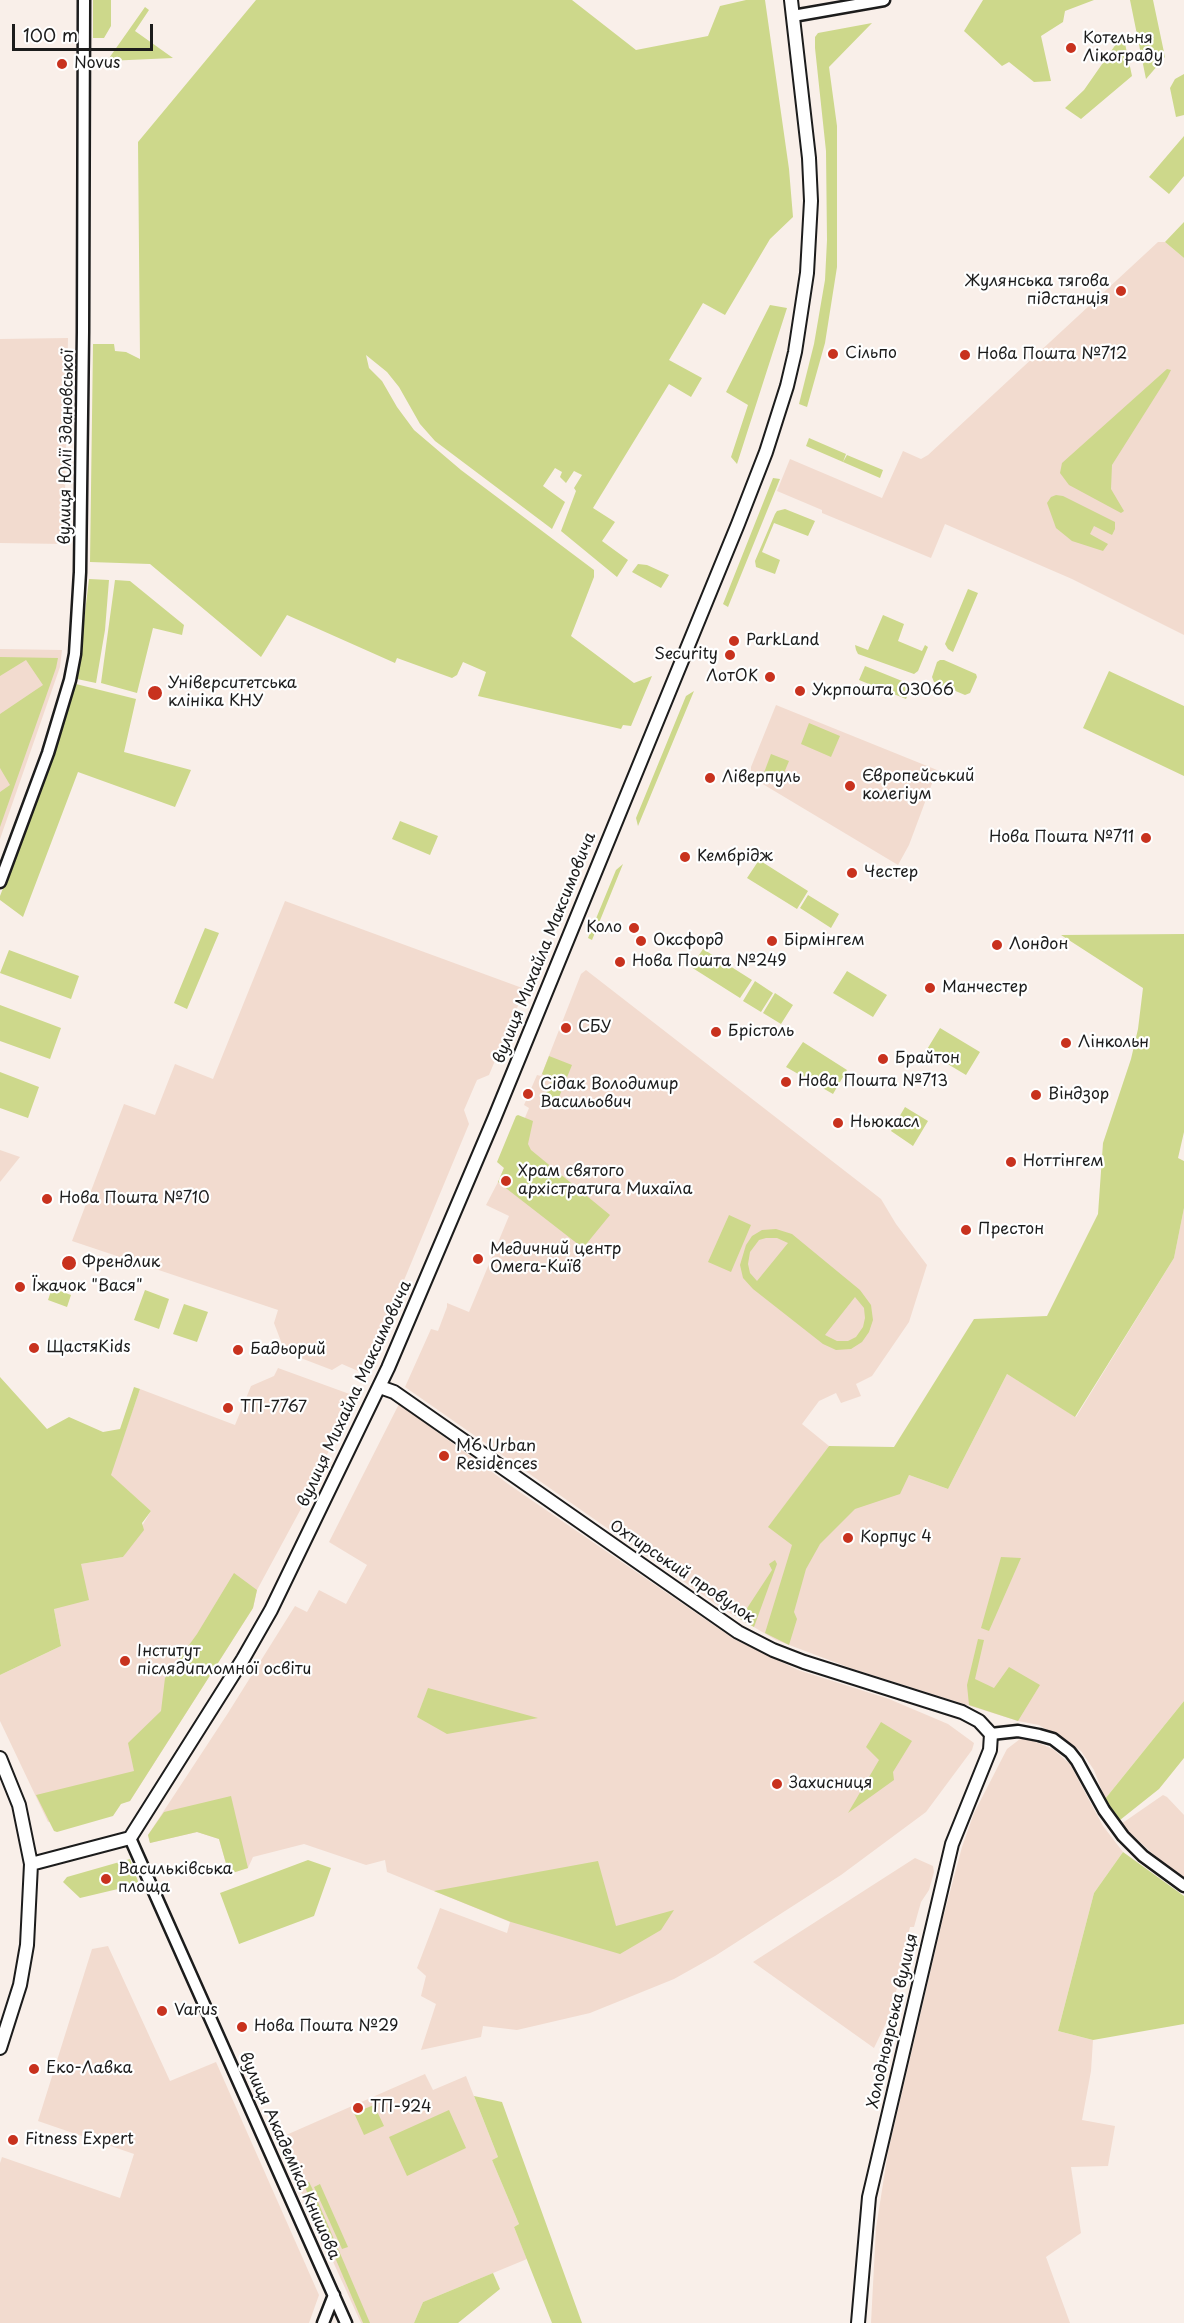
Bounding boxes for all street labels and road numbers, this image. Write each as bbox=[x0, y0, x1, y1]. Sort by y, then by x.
street label: вулиця Юлії Здановської bbox=[56, 349, 78, 545]
street label: вулиця Михайла Максимовича bbox=[490, 830, 600, 1066]
street label: вулиця Михайла Максимовича bbox=[294, 1278, 416, 1510]
street label: Охтирський провулок bbox=[606, 1516, 758, 1628]
street label: Холодноярська вулиця bbox=[864, 1932, 922, 2110]
street label: вулиця Академіка Книшова bbox=[234, 2049, 344, 2263]

